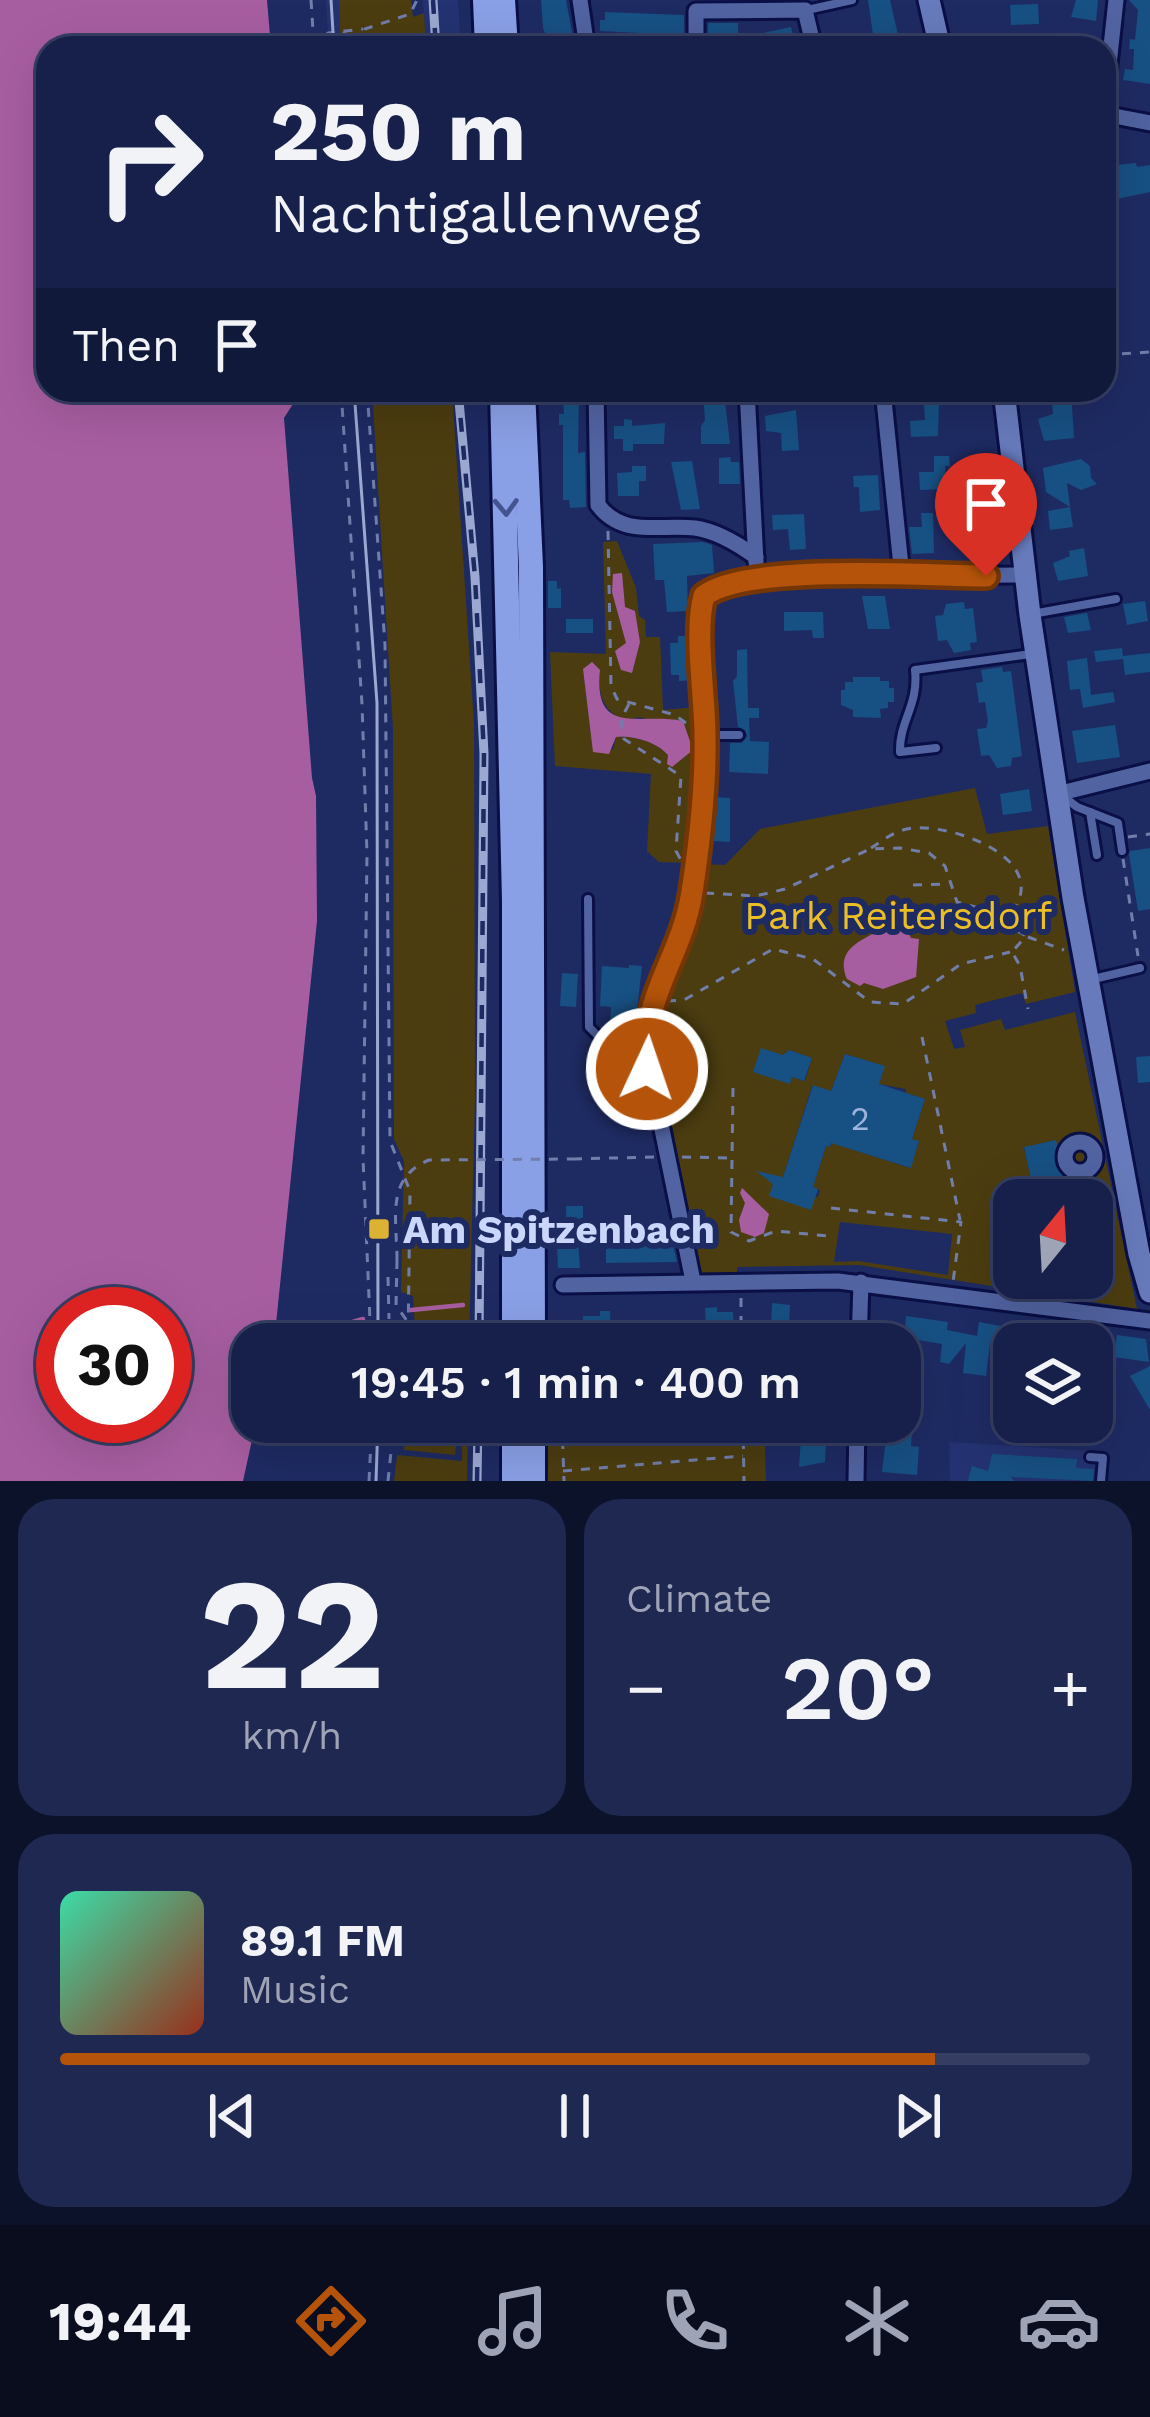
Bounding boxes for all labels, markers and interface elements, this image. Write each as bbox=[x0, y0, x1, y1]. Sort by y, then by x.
text: 250 m bbox=[270, 82, 526, 180]
icon: right bbox=[72, 84, 228, 240]
text: Nachtigallenweg bbox=[270, 182, 701, 245]
icon: arrive bbox=[204, 312, 270, 378]
text: Then bbox=[72, 319, 180, 372]
pin bbox=[935, 453, 1037, 576]
icon: arrive bbox=[953, 471, 1019, 537]
one-way arrow bbox=[493, 498, 519, 517]
park label: Park Reitersdorf bbox=[744, 893, 1052, 938]
position arrow bbox=[584, 1006, 710, 1132]
house number: 2 bbox=[850, 1099, 870, 1138]
north arrow bbox=[993, 1179, 1113, 1299]
map controls bbox=[993, 1179, 1113, 1443]
place label: Am Spitzenbach bbox=[403, 1207, 715, 1252]
marker: Am Spitzenbach bbox=[366, 1216, 392, 1242]
speed limit sign: 30 bbox=[36, 1287, 192, 1443]
button: layers bbox=[993, 1323, 1113, 1443]
text: 19:45 · 1 min · 400 m bbox=[351, 1356, 801, 1409]
text: 22 bbox=[199, 1543, 385, 1726]
text: Climate bbox=[626, 1576, 772, 1621]
text: 20° bbox=[781, 1635, 935, 1741]
text: − bbox=[626, 1650, 666, 1727]
text: + bbox=[1050, 1650, 1090, 1727]
text: km/h bbox=[242, 1713, 342, 1758]
text: 89.1 FM bbox=[240, 1914, 405, 1967]
text: Music bbox=[240, 1967, 350, 2012]
icon: previous bbox=[199, 2083, 265, 2149]
icon: pause bbox=[542, 2083, 608, 2149]
icon: next bbox=[885, 2083, 951, 2149]
icon: directions bbox=[289, 2279, 373, 2363]
icon: music bbox=[471, 2279, 555, 2363]
icon: phone bbox=[653, 2279, 737, 2363]
icon: climate bbox=[835, 2279, 919, 2363]
icon: car bbox=[1017, 2279, 1101, 2363]
text: 19:44 bbox=[49, 2290, 192, 2353]

